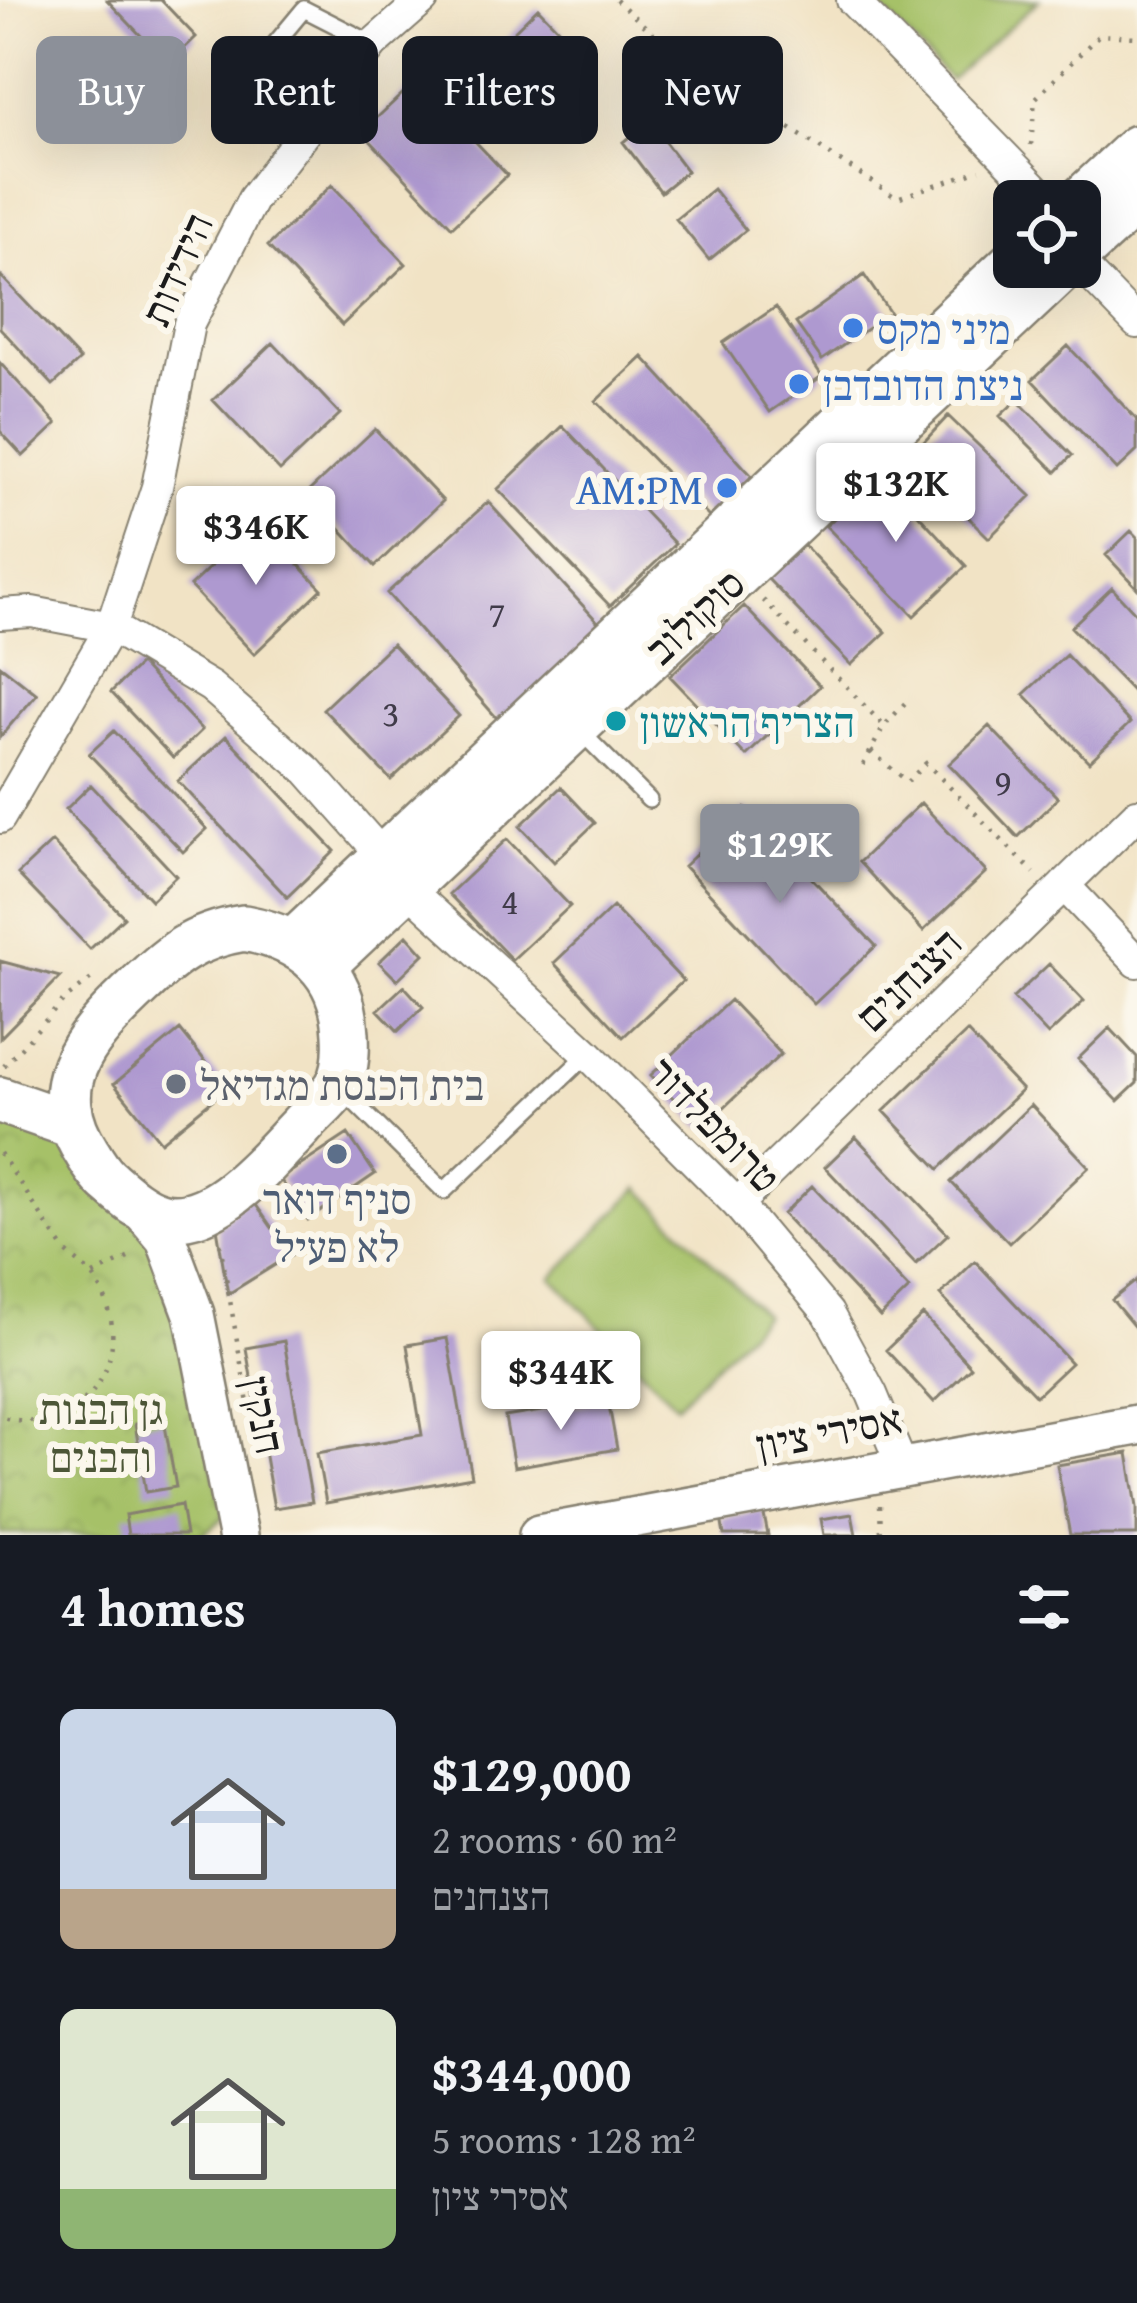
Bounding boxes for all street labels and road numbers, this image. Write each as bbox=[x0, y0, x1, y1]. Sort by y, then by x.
street label: הידידות bbox=[124, 203, 228, 335]
street label: סוקולוב bbox=[630, 554, 758, 678]
street label: הצנחנים bbox=[841, 913, 975, 1045]
street label: טרומפלדור bbox=[635, 1042, 795, 1206]
street label: חנקין bbox=[226, 1371, 302, 1459]
street label: אסירי ציון bbox=[751, 1387, 907, 1475]

